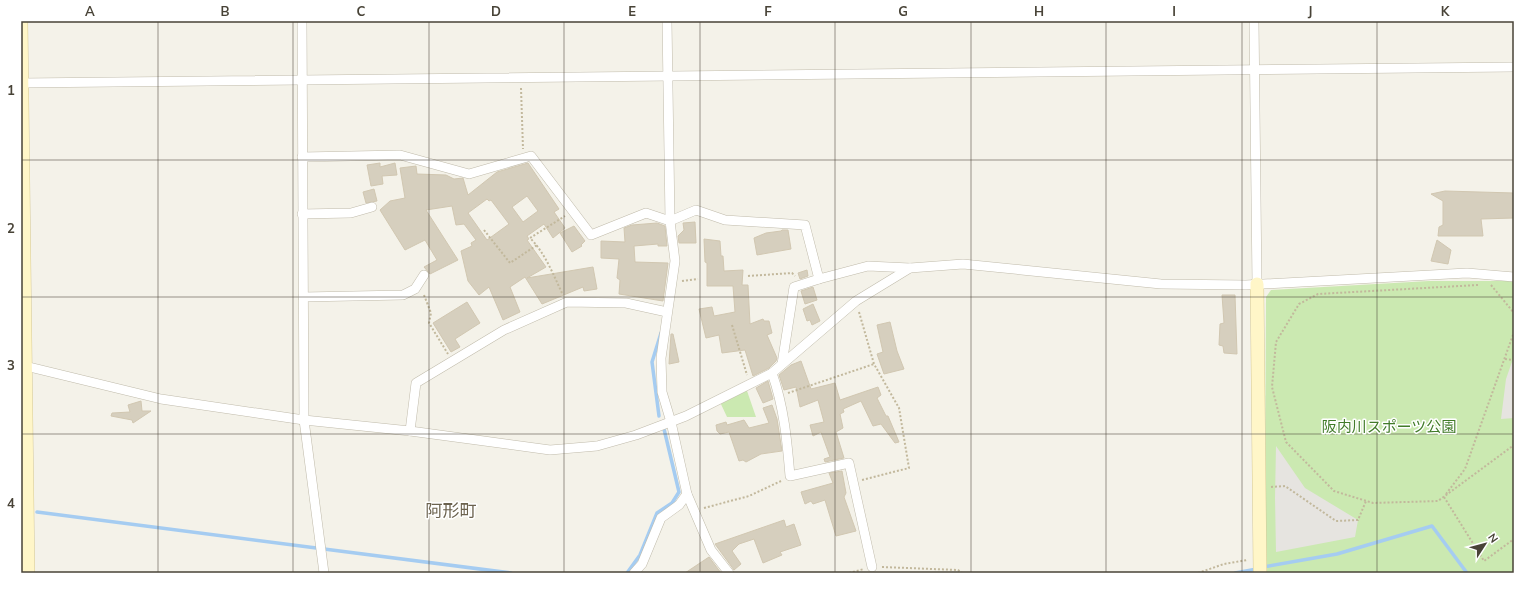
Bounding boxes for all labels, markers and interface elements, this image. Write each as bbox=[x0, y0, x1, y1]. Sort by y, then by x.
text: A bbox=[85, 3, 95, 19]
text: B bbox=[221, 3, 230, 19]
text: C bbox=[357, 3, 366, 19]
text: D bbox=[491, 3, 501, 19]
text: E bbox=[628, 3, 636, 19]
text: F bbox=[764, 3, 772, 19]
text: G bbox=[898, 3, 908, 19]
text: H bbox=[1034, 3, 1044, 19]
text: I bbox=[1172, 3, 1176, 19]
text: J bbox=[1308, 3, 1312, 19]
text: K bbox=[1441, 3, 1451, 19]
text: 1 bbox=[7, 82, 15, 98]
text: 2 bbox=[7, 220, 15, 236]
text: 3 bbox=[7, 357, 15, 373]
park label: 阪内川スポーツ公園 bbox=[1322, 417, 1456, 436]
text: 4 bbox=[7, 495, 15, 511]
district label: 阿形町 bbox=[426, 500, 477, 521]
north arrow bbox=[1465, 524, 1505, 564]
text: N bbox=[1485, 531, 1501, 546]

